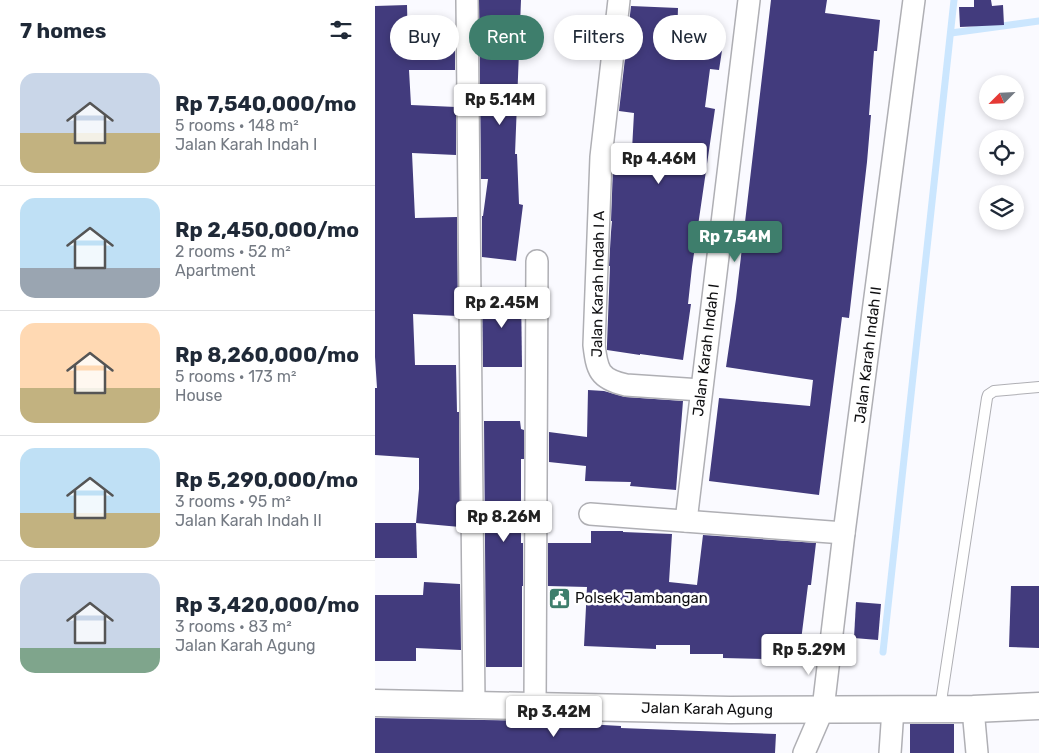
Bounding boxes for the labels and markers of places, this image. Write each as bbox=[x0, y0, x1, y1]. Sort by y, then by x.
pin: Rp 5.14M bbox=[448, 84, 552, 126]
pin: Rp 4.46M bbox=[607, 142, 711, 185]
pin: Rp 7.54M bbox=[683, 220, 787, 263]
pin: Rp 2.45M bbox=[450, 286, 554, 329]
pin: Rp 8.26M bbox=[452, 500, 556, 543]
public building icon: Polsek Jambangan bbox=[547, 586, 571, 610]
place label: Polsek Jambangan bbox=[575, 589, 708, 607]
pin: Rp 5.29M bbox=[757, 634, 861, 676]
pin: Rp 3.42M bbox=[502, 696, 606, 738]

